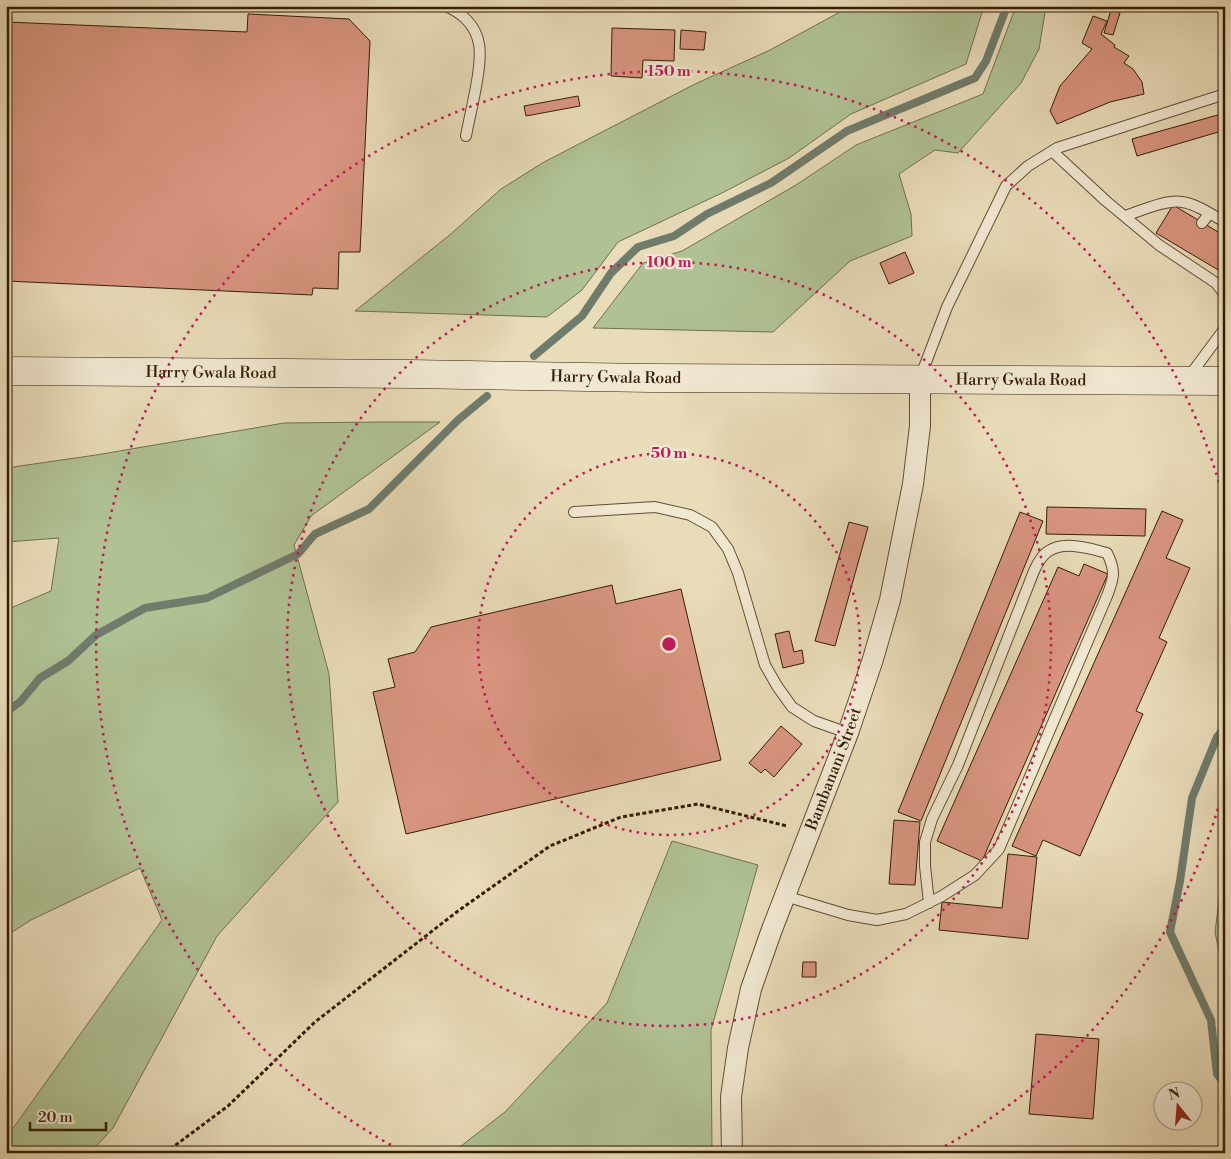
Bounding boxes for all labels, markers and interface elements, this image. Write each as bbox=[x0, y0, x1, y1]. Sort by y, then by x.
text: 150 m bbox=[647, 62, 691, 81]
text: 100 m bbox=[647, 253, 692, 272]
street label: Harry Gwala Road bbox=[145, 362, 277, 383]
street label: Harry Gwala Road bbox=[550, 366, 682, 388]
street label: Harry Gwala Road bbox=[955, 370, 1087, 390]
text: 50 m bbox=[651, 444, 687, 463]
centre of rings bbox=[660, 635, 678, 653]
street label: Bambanani Street bbox=[801, 705, 866, 834]
north arrow bbox=[1154, 1082, 1204, 1132]
text: N bbox=[1167, 1084, 1182, 1105]
scale bar bbox=[30, 1099, 106, 1131]
text: 20 m bbox=[38, 1108, 73, 1127]

